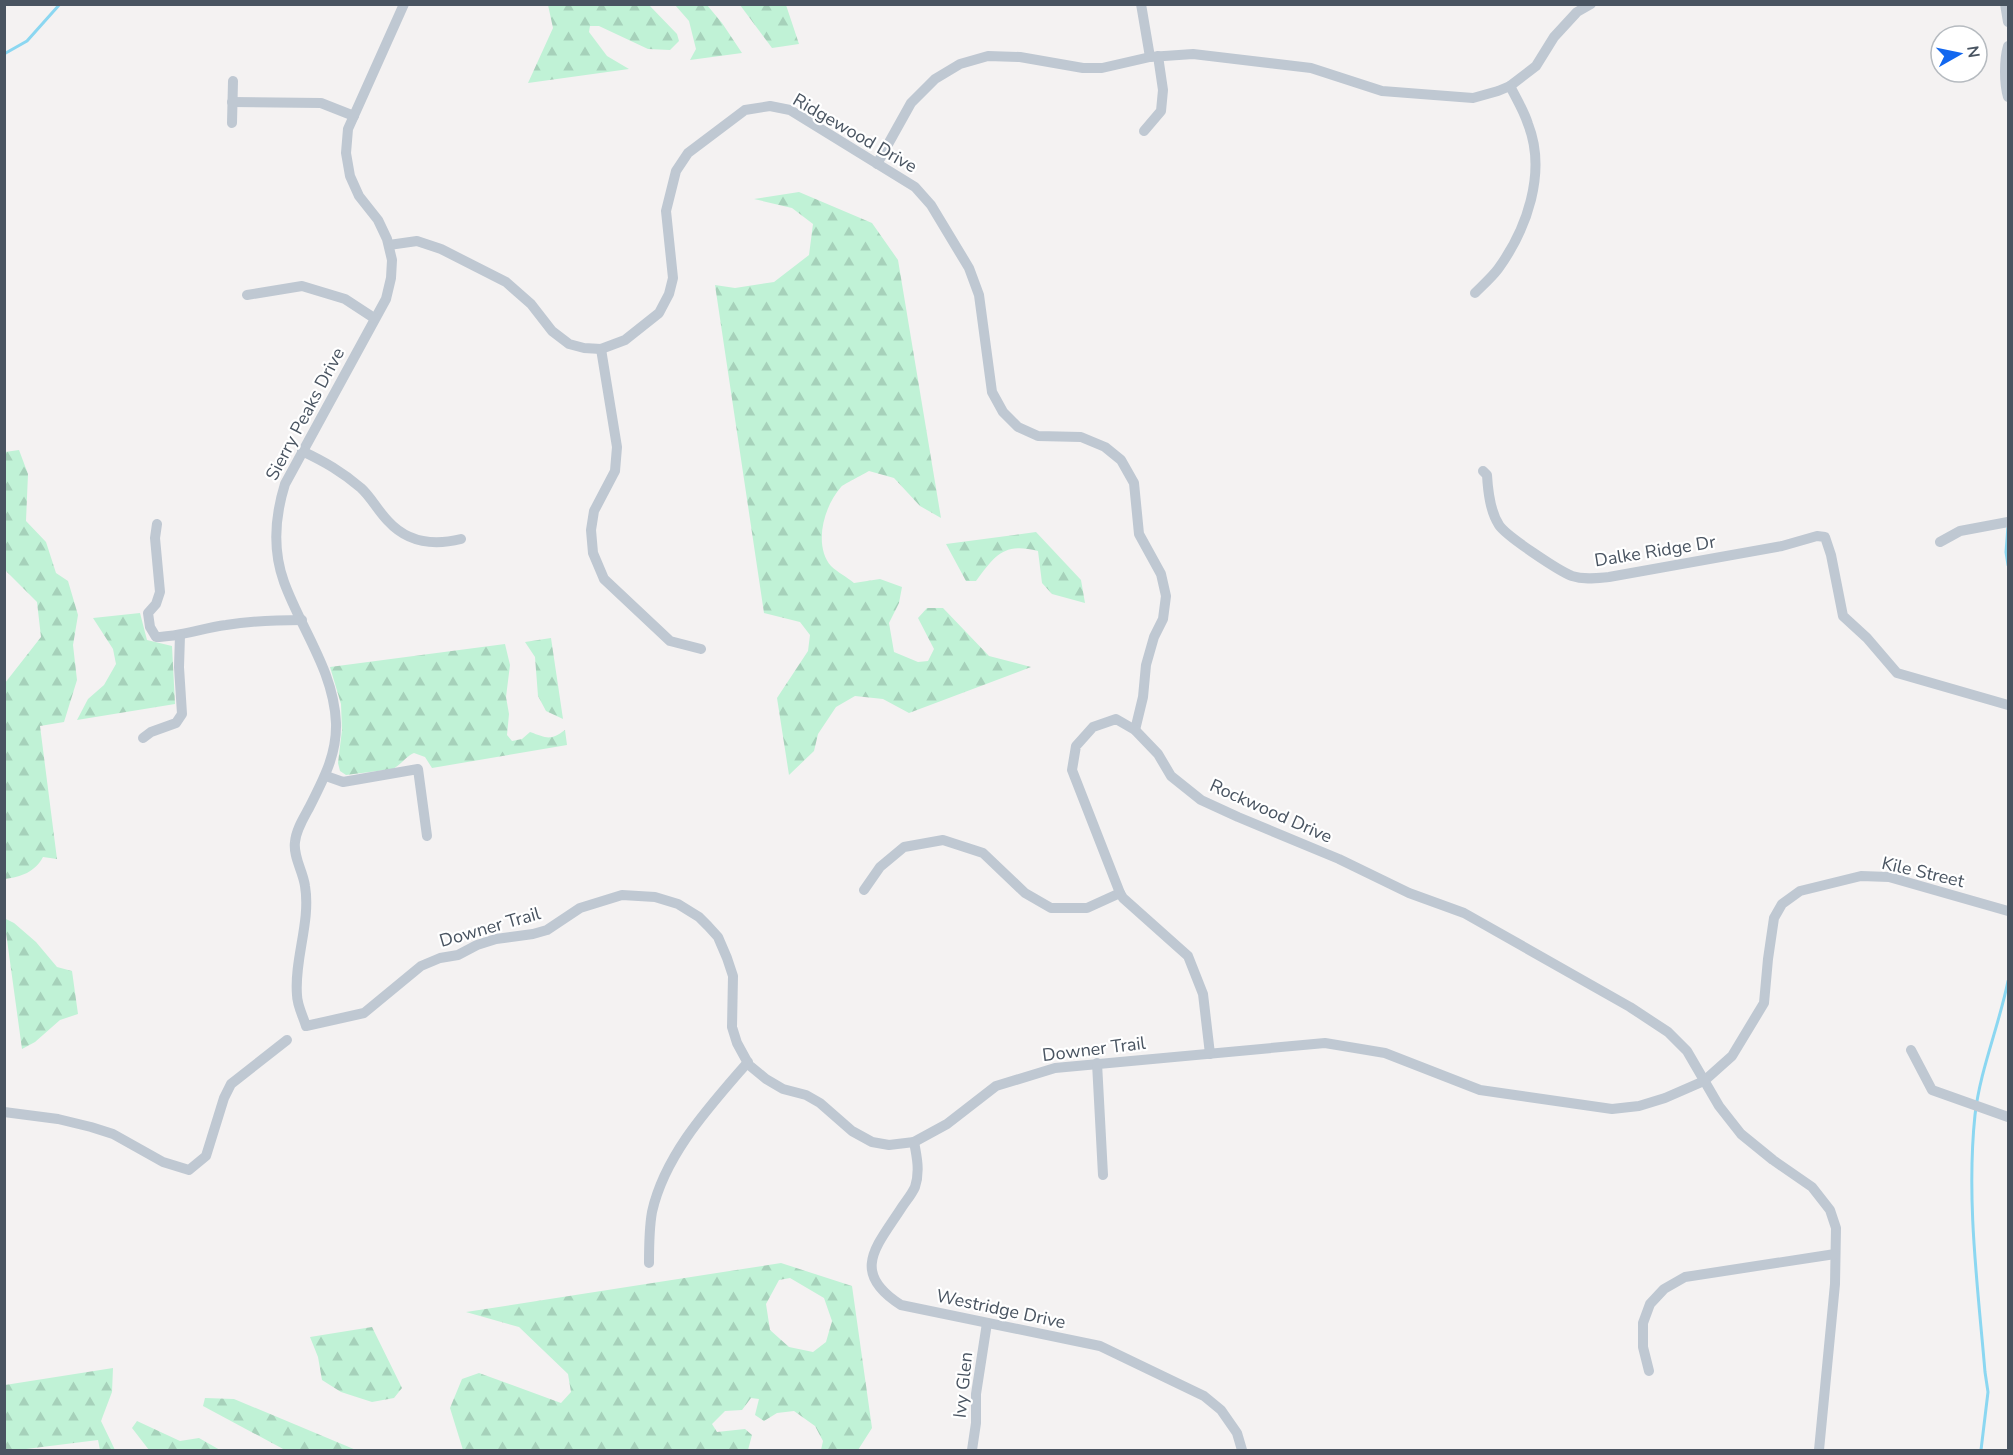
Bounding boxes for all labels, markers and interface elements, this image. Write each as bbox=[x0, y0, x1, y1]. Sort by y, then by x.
north arrow bbox=[1929, 24, 1989, 84]
text: N bbox=[1961, 44, 1985, 59]
street label: Ridgewood Drive bbox=[789, 88, 921, 178]
street label: Sierry Peaks Drive bbox=[260, 343, 350, 485]
street label: Dalke Ridge Dr bbox=[1593, 529, 1718, 572]
street label: Rockwood Drive bbox=[1206, 773, 1336, 849]
street label: Kile Street bbox=[1879, 851, 1967, 893]
street label: Downer Trail bbox=[437, 901, 544, 953]
street label: Downer Trail bbox=[1041, 1031, 1148, 1067]
street label: Westridge Drive bbox=[934, 1284, 1068, 1334]
street label: Ivy Glen bbox=[948, 1351, 978, 1419]

